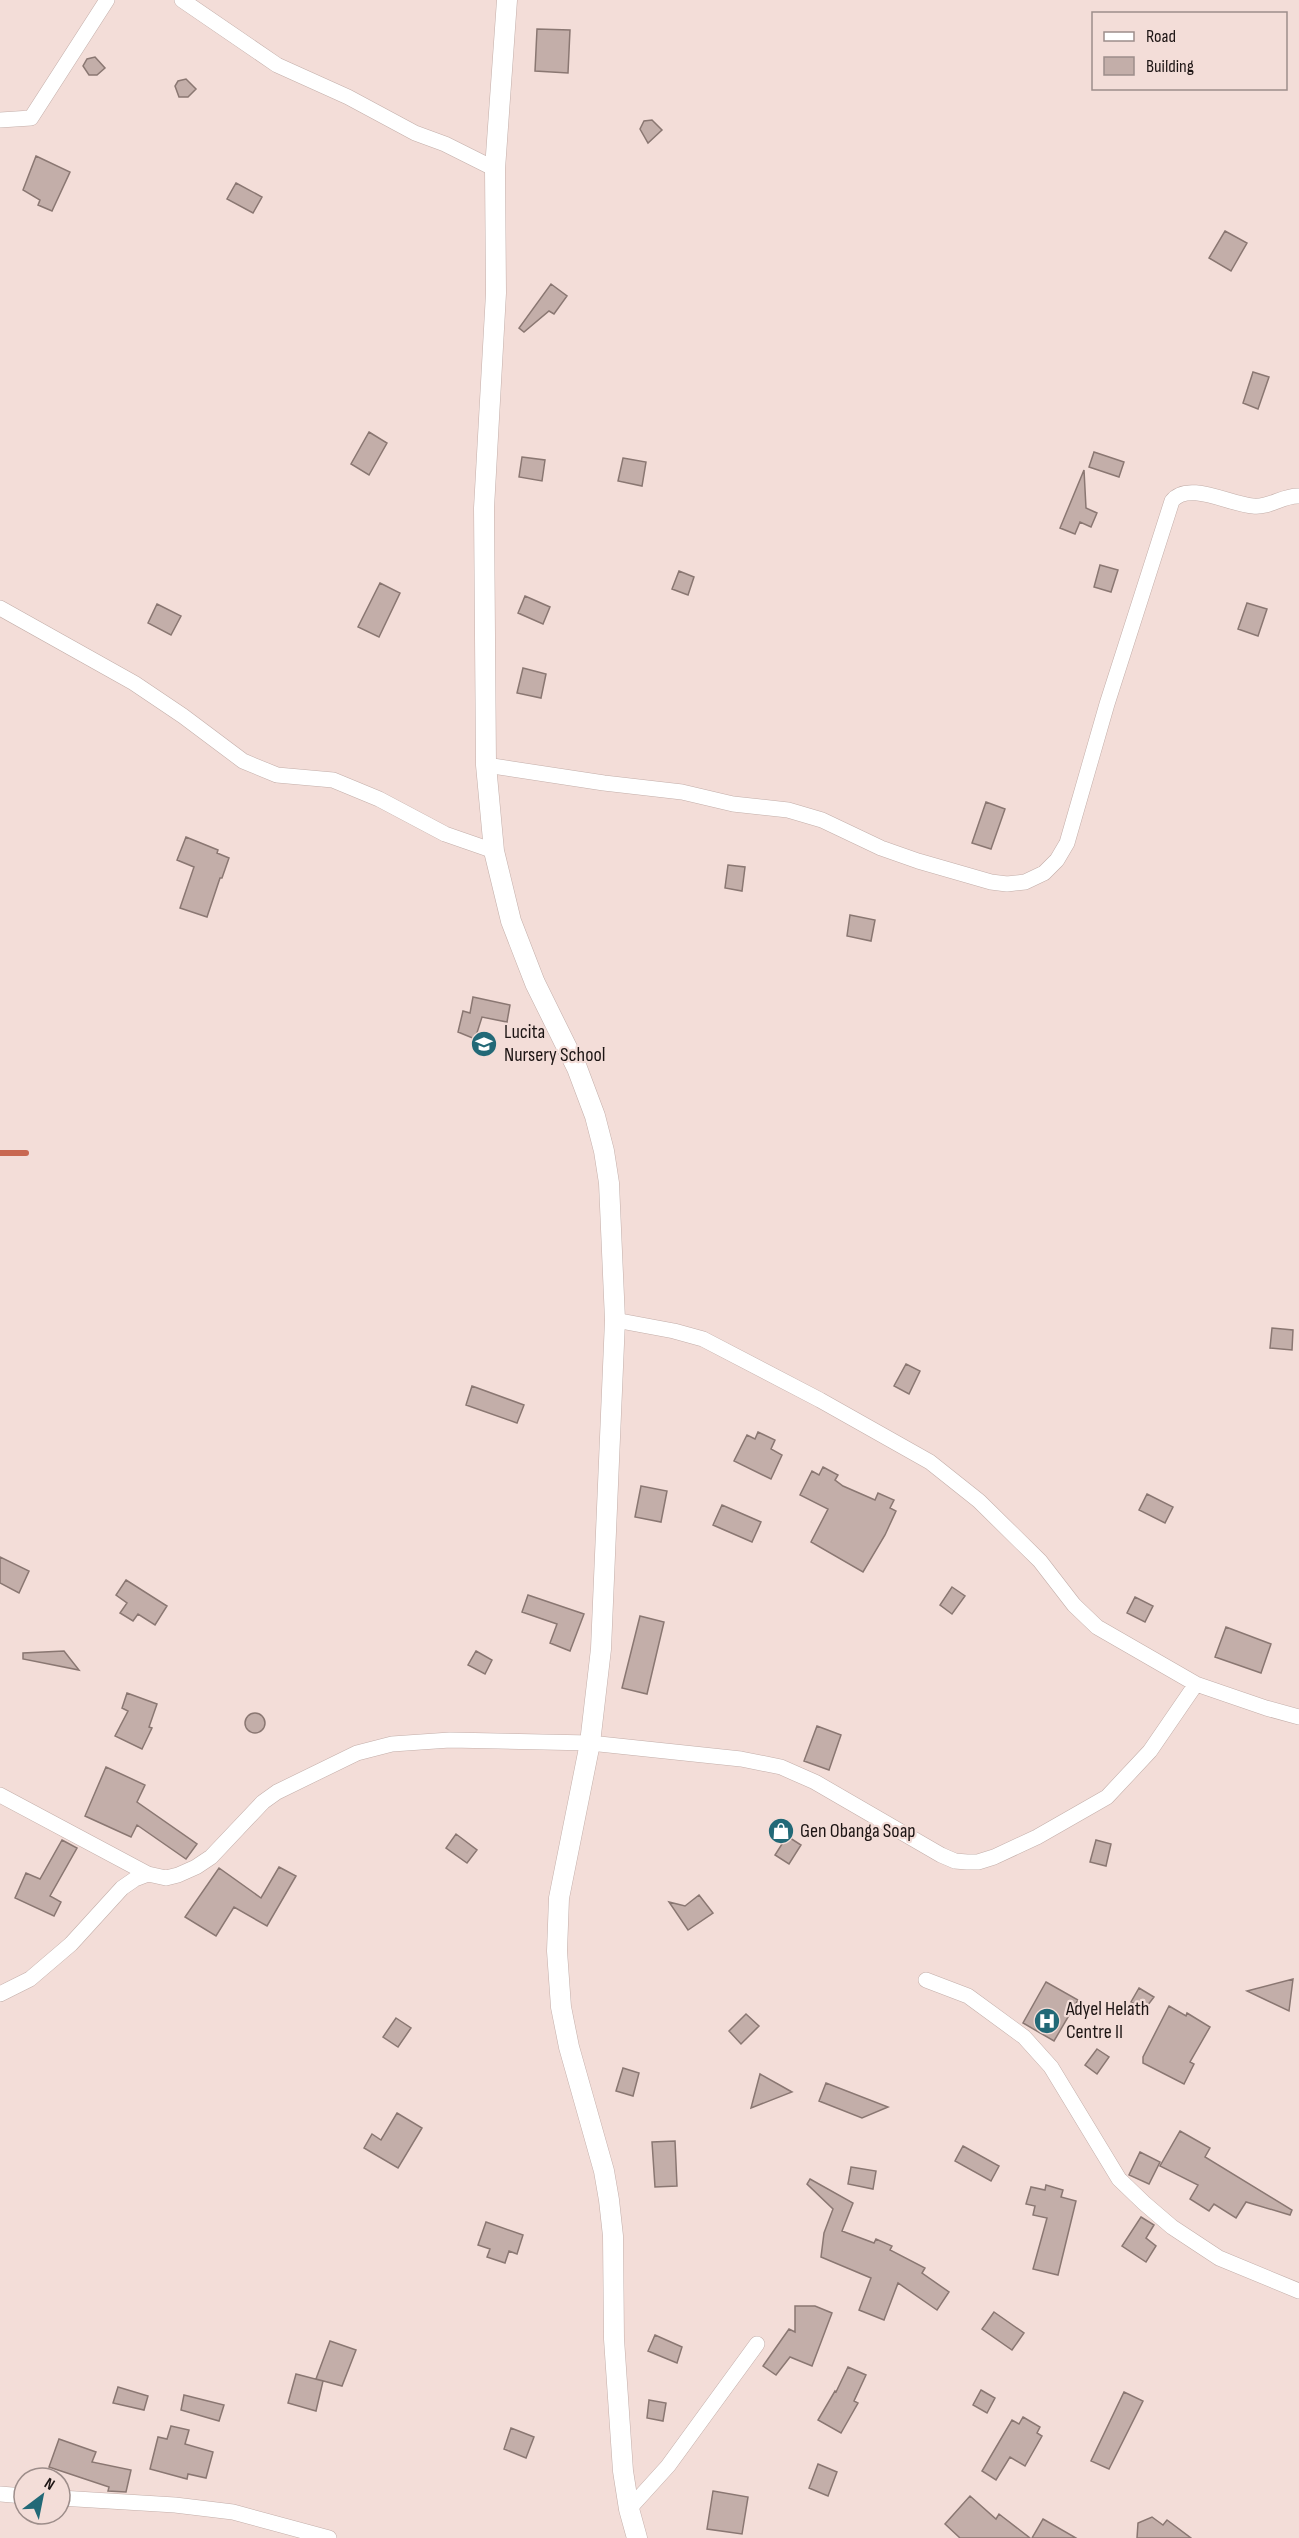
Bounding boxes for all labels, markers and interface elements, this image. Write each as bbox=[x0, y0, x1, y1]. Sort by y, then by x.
legend bbox=[1092, 12, 1287, 90]
text: Road bbox=[1146, 26, 1176, 47]
text: Building bbox=[1146, 56, 1194, 77]
place label: Lucita Nursery School bbox=[504, 1020, 605, 1067]
school or university icon: Lucita Nursery School bbox=[469, 1029, 499, 1059]
shop icon: Gen Obanga Soap bbox=[766, 1816, 796, 1846]
place label: Gen Obanga Soap bbox=[800, 1819, 916, 1843]
place label: Adyel Helath Centre II bbox=[1065, 1997, 1149, 2044]
hospital icon: Adyel Helath Centre II bbox=[1032, 2006, 1062, 2036]
north arrow bbox=[12, 2466, 72, 2526]
text: N bbox=[40, 2474, 58, 2495]

